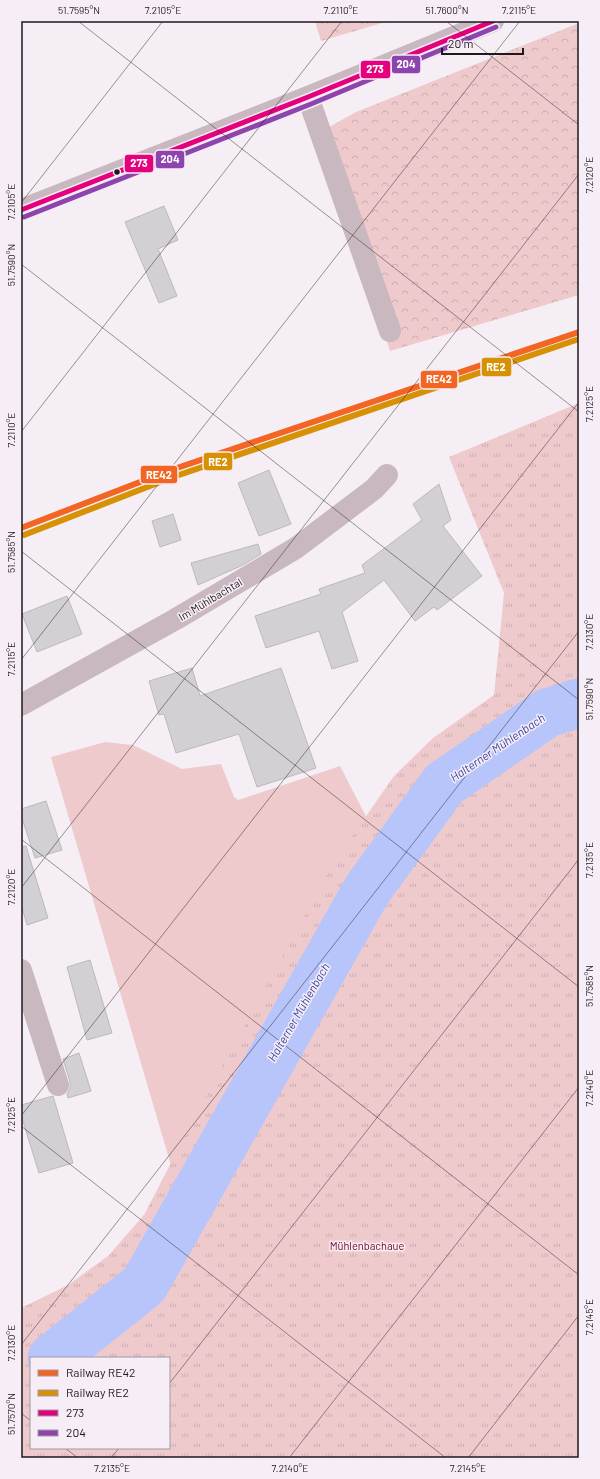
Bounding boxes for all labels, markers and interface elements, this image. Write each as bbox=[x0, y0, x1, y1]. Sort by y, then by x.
text: 51.7595°N bbox=[58, 4, 100, 16]
text: 7.2105°E bbox=[145, 4, 181, 16]
text: 7.2110°E bbox=[324, 4, 358, 16]
text: 51.7600°N bbox=[426, 4, 468, 16]
text: 7.2115°E bbox=[502, 4, 536, 16]
scale bar bbox=[442, 30, 523, 56]
text: 20 m bbox=[448, 36, 474, 50]
line badge: 204 bbox=[391, 55, 421, 74]
text: 204 bbox=[396, 57, 416, 70]
line badge: 273 bbox=[360, 60, 391, 79]
text: 273 bbox=[366, 62, 384, 75]
line badge: 204 bbox=[155, 150, 185, 169]
text: 204 bbox=[160, 152, 180, 165]
line badge: 273 bbox=[124, 154, 154, 173]
text: 273 bbox=[130, 156, 148, 169]
text: 7.2120°E bbox=[583, 157, 595, 193]
unlabelled marker bbox=[112, 167, 122, 177]
text: 7.2105°E bbox=[5, 184, 17, 220]
text: 51.7590°N bbox=[5, 244, 17, 286]
line badge: RE2 bbox=[481, 357, 512, 377]
text: RE2 bbox=[486, 360, 506, 373]
line badge: RE42 bbox=[420, 370, 458, 389]
text: RE42 bbox=[426, 372, 452, 385]
text: 7.2125°E bbox=[583, 386, 595, 422]
text: 7.2110°E bbox=[5, 413, 17, 447]
line badge: RE2 bbox=[203, 452, 233, 471]
text: RE2 bbox=[208, 455, 228, 468]
line badge: RE42 bbox=[140, 465, 178, 484]
text: RE42 bbox=[146, 468, 172, 481]
text: 51.7585°N bbox=[5, 531, 17, 573]
street label: Im Mühlbachtal bbox=[176, 575, 244, 623]
text: 7.2130°E bbox=[583, 614, 595, 650]
text: 7.2115°E bbox=[5, 642, 17, 676]
text: 51.7590°N bbox=[583, 678, 595, 720]
water label: Halterner Mühlenbach bbox=[447, 710, 547, 784]
text: 7.2135°E bbox=[583, 842, 595, 878]
text: 7.2120°E bbox=[5, 869, 17, 905]
water label: Halterner Mühlenbach bbox=[264, 960, 332, 1064]
text: 51.7585°N bbox=[583, 965, 595, 1007]
text: 7.2140°E bbox=[583, 1070, 595, 1106]
text: 7.2125°E bbox=[5, 1097, 17, 1133]
park label: Mühlenbachaue bbox=[330, 1239, 404, 1252]
text: 7.2145°E bbox=[583, 1299, 595, 1335]
text: 7.2130°E bbox=[5, 1325, 17, 1361]
legend bbox=[30, 1357, 170, 1449]
text: Railway RE42 bbox=[66, 1365, 135, 1379]
text: Railway RE2 bbox=[66, 1385, 129, 1399]
text: 51.7570°N bbox=[5, 1393, 17, 1435]
text: 273 bbox=[66, 1405, 84, 1419]
text: 204 bbox=[66, 1425, 86, 1439]
text: 7.2135°E bbox=[94, 1462, 130, 1474]
text: 7.2140°E bbox=[272, 1462, 308, 1474]
text: 7.2145°E bbox=[450, 1462, 486, 1474]

